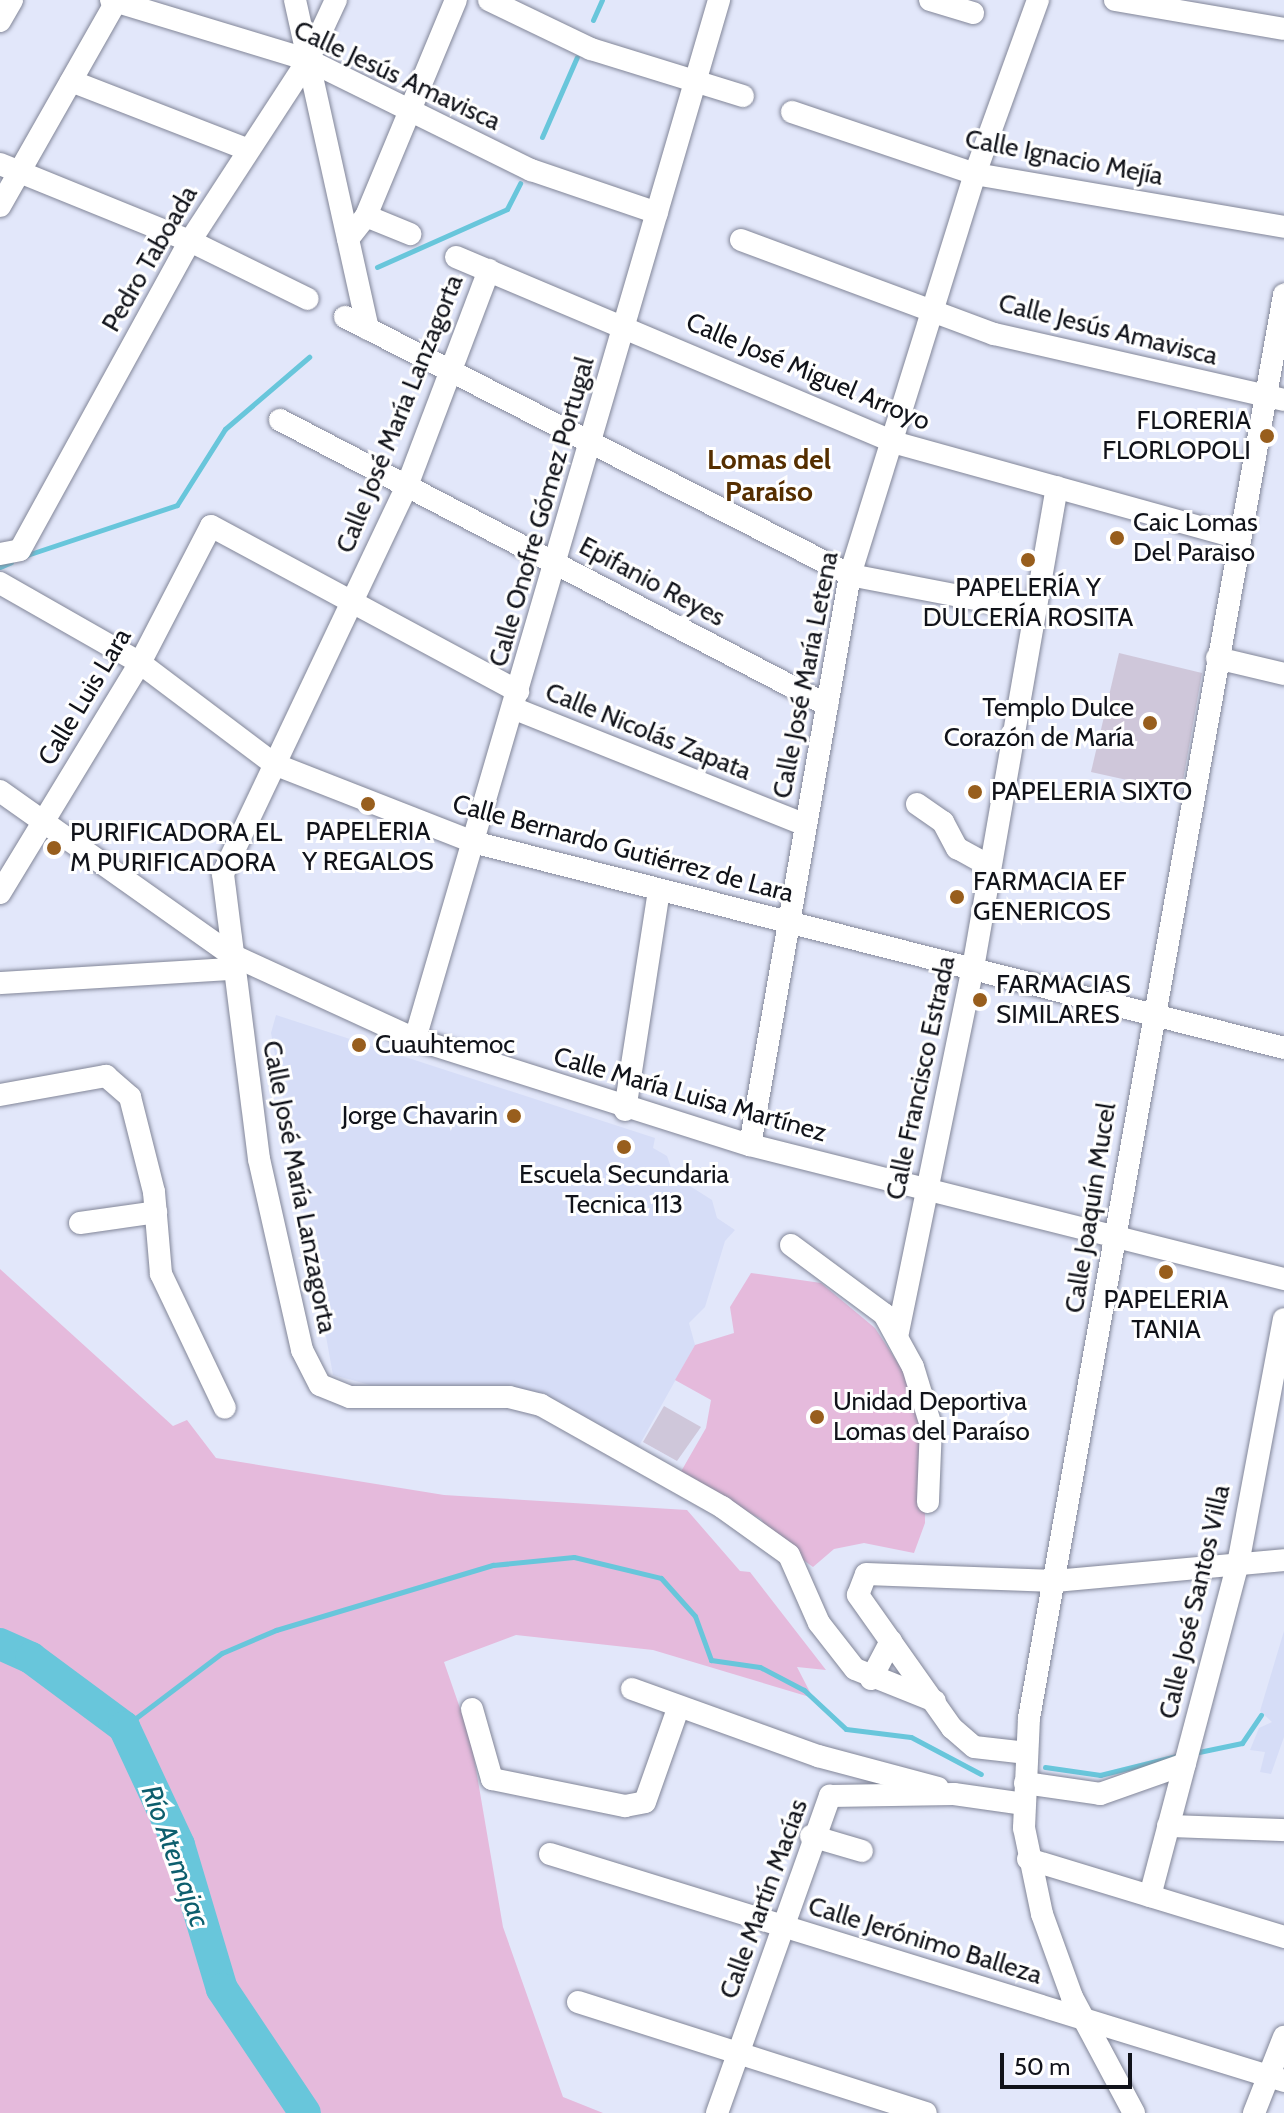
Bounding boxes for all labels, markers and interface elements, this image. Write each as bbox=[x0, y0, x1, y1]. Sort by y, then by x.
street label: Calle Jesús Amavisca bbox=[289, 14, 505, 138]
street label: Calle Ignacio Mejía bbox=[962, 124, 1166, 192]
street label: Pedro Taboada bbox=[96, 181, 204, 337]
street label: Calle José María Lanzagorta bbox=[330, 270, 470, 558]
street label: Calle Jesús Amavisca bbox=[995, 288, 1221, 372]
street label: Calle José Miguel Arroyo bbox=[681, 306, 935, 438]
street label: Calle Onofre Gómez Portugal bbox=[483, 353, 601, 671]
place label: FLORERIA FLORLOPOLI bbox=[1102, 405, 1251, 466]
marker: FLORERIA FLORLOPOLI bbox=[1258, 427, 1276, 445]
district label: Lomas del Paraíso bbox=[707, 442, 831, 508]
place label: Caic Lomas Del Paraiso bbox=[1133, 507, 1258, 568]
marker: Caic Lomas Del Paraiso bbox=[1108, 529, 1126, 547]
street label: Epifanio Reyes bbox=[574, 531, 730, 633]
street label: Calle José María Letena bbox=[767, 549, 845, 801]
marker: PAPELERÍA Y DULCERÍA ROSITA bbox=[1019, 551, 1037, 569]
place label: PAPELERÍA Y DULCERÍA ROSITA bbox=[923, 572, 1133, 634]
street label: Calle Luis Lara bbox=[32, 623, 138, 771]
street label: Calle Nicolás Zapata bbox=[541, 677, 755, 787]
place label: Templo Dulce Corazón de María bbox=[944, 692, 1134, 754]
marker: Templo Dulce Corazón de María bbox=[1141, 714, 1159, 732]
place label: PAPELERIA SIXTO bbox=[991, 776, 1192, 808]
marker: PAPELERIA SIXTO bbox=[966, 783, 984, 801]
street label: Calle Bernardo Gutiérrez de Lara bbox=[449, 788, 797, 910]
marker: PAPELERIA Y REGALOS bbox=[359, 795, 377, 813]
place label: PAPELERIA Y REGALOS bbox=[302, 816, 434, 878]
place label: PURIFICADORA EL M PURIFICADORA bbox=[70, 817, 282, 878]
marker: PURIFICADORA EL M PURIFICADORA bbox=[45, 839, 63, 857]
place label: FARMACIA EF GENERICOS bbox=[973, 866, 1126, 928]
marker: FARMACIA EF GENERICOS bbox=[948, 888, 966, 906]
street label: Calle Francisco Estrada bbox=[880, 953, 962, 1203]
place label: FARMACIAS SIMILARES bbox=[996, 969, 1131, 1030]
marker: FARMACIAS SIMILARES bbox=[971, 991, 989, 1009]
place label: Cuauhtemoc bbox=[375, 1029, 515, 1061]
marker: Cuauhtemoc bbox=[350, 1036, 368, 1054]
street label: Calle José María Lanzagorta bbox=[255, 1038, 343, 1336]
street label: Calle María Luisa Martínez bbox=[550, 1041, 830, 1149]
place label: Jorge Chavarin bbox=[342, 1100, 498, 1132]
street label: Calle Joaquín Mucel bbox=[1059, 1101, 1123, 1315]
marker: Jorge Chavarin bbox=[505, 1107, 523, 1125]
marker: Escuela Secundaria Tecnica 113 bbox=[615, 1138, 633, 1156]
place label: Escuela Secundaria Tecnica 113 bbox=[519, 1159, 729, 1220]
marker: PAPELERIA TANIA bbox=[1157, 1263, 1175, 1281]
place label: PAPELERIA TANIA bbox=[1104, 1284, 1228, 1346]
place label: Unidad Deportiva Lomas del Paraíso bbox=[833, 1386, 1030, 1448]
marker: Unidad Deportiva Lomas del Paraíso bbox=[808, 1408, 826, 1426]
street label: Calle José Santos Villa bbox=[1153, 1482, 1237, 1722]
water label: Río Atemajac bbox=[135, 1780, 217, 1932]
street label: Calle Martín Macías bbox=[713, 1795, 815, 2003]
street label: Calle Jerónimo Balleza bbox=[804, 1891, 1046, 1991]
scale bar bbox=[1004, 2037, 1136, 2087]
text: 50 m bbox=[1014, 2052, 1070, 2081]

